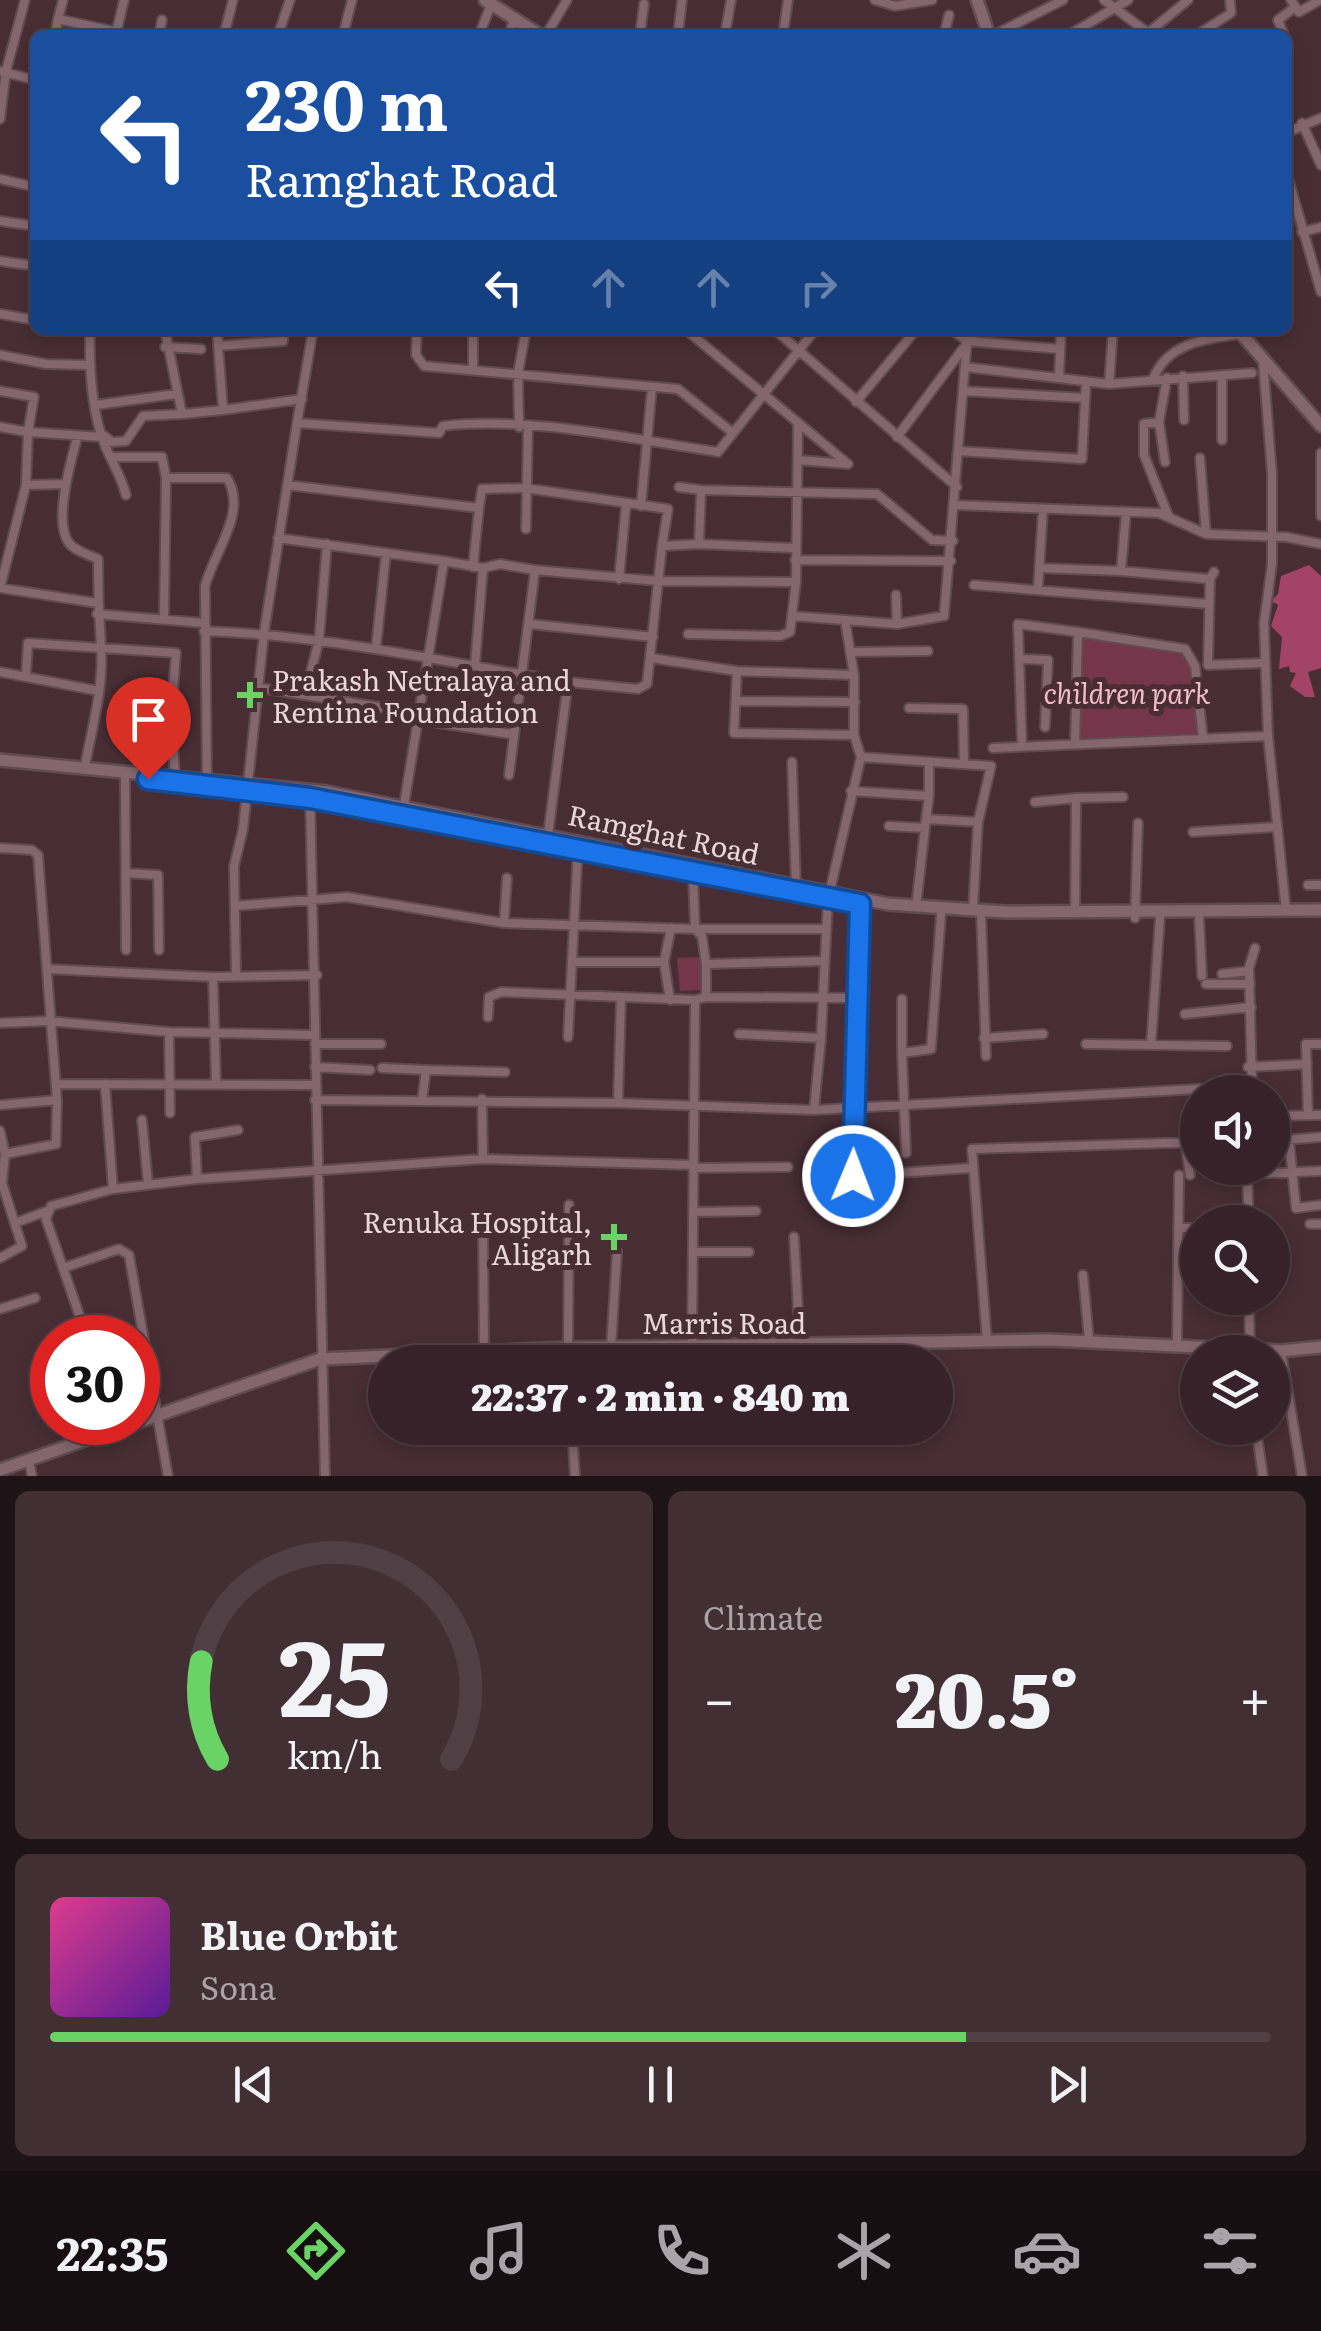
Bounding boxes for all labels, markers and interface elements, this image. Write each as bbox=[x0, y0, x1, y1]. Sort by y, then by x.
text: 230 m bbox=[245, 49, 449, 153]
icon: left bbox=[80, 70, 210, 200]
text: Ramghat Road bbox=[245, 144, 558, 211]
icon: left bbox=[476, 260, 531, 315]
icon: ahead bbox=[581, 260, 636, 315]
icon: ahead bbox=[686, 260, 741, 315]
icon: right bbox=[791, 260, 846, 315]
place label: Prakash Netralaya and Rentina Foundation bbox=[272, 658, 571, 732]
park label: children park bbox=[1044, 671, 1211, 713]
pin bbox=[106, 677, 191, 780]
marker: Prakash Netralaya and Rentina Foundation bbox=[237, 682, 263, 708]
icon: arrive bbox=[121, 692, 176, 747]
street label: Ramghat Road bbox=[564, 792, 764, 874]
map controls bbox=[1180, 1075, 1290, 1445]
button: sound bbox=[1180, 1075, 1290, 1185]
position arrow bbox=[801, 1124, 905, 1228]
place label: Renuka Hospital, Aligarh bbox=[363, 1200, 592, 1274]
button: search bbox=[1180, 1205, 1290, 1315]
marker: Renuka Hospital, Aligarh bbox=[601, 1224, 627, 1250]
street label: Marris Road bbox=[642, 1301, 806, 1343]
speed limit sign: 30 bbox=[30, 1315, 160, 1445]
button: layers bbox=[1180, 1335, 1290, 1445]
text: 22:37 · 2 min · 840 m bbox=[471, 1366, 850, 1423]
text: Climate bbox=[703, 1592, 823, 1640]
text: 25 bbox=[278, 1595, 390, 1749]
text: 20.5° bbox=[895, 1640, 1079, 1751]
text: − bbox=[703, 1655, 735, 1737]
text: + bbox=[1239, 1655, 1271, 1737]
text: km/h bbox=[286, 1727, 382, 1780]
text: Blue Orbit bbox=[200, 1905, 398, 1962]
text: Sona bbox=[200, 1962, 276, 2010]
icon: previous bbox=[226, 2057, 281, 2112]
icon: pause bbox=[633, 2057, 688, 2112]
icon: next bbox=[1040, 2057, 1095, 2112]
icon: directions bbox=[281, 2216, 351, 2286]
icon: music bbox=[464, 2216, 534, 2286]
icon: phone bbox=[647, 2216, 717, 2286]
icon: climate bbox=[829, 2216, 899, 2286]
icon: car bbox=[1012, 2216, 1082, 2286]
icon: filters bbox=[1195, 2216, 1265, 2286]
text: 22:35 bbox=[56, 2218, 169, 2285]

